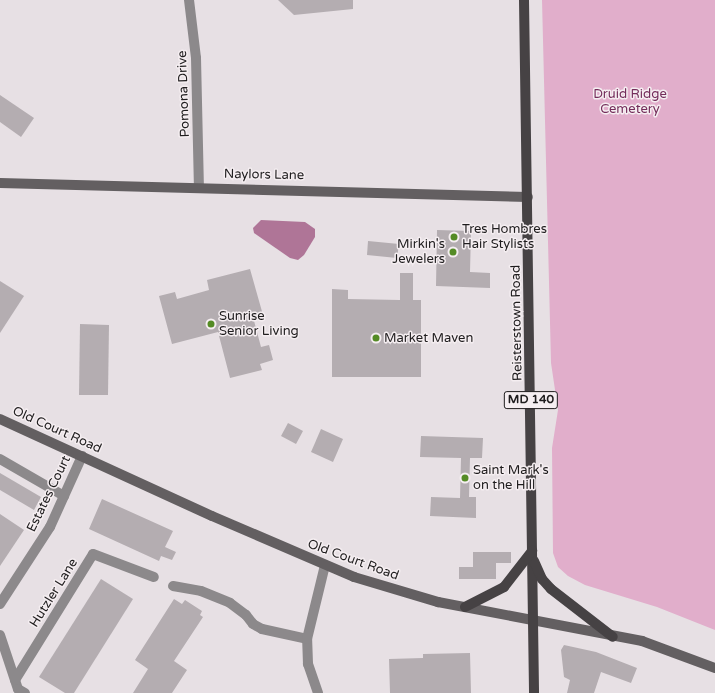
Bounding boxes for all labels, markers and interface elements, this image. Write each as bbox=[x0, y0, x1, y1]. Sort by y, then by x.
street label: Pomona Drive bbox=[175, 50, 193, 138]
park label: Druid Ridge Cemetery bbox=[593, 87, 667, 118]
street label: Naylors Lane bbox=[224, 166, 304, 184]
place label: Tres Hombres Hair Stylists bbox=[462, 222, 547, 253]
marker: Tres Hombres Hair Stylists bbox=[449, 232, 459, 242]
place label: Mirkin's Jewelers bbox=[392, 237, 445, 268]
marker: Mirkin's Jewelers bbox=[448, 247, 458, 257]
street label: Reisterstown Road bbox=[508, 265, 526, 381]
place label: Sunrise Senior Living bbox=[219, 309, 299, 340]
marker: Sunrise Senior Living bbox=[206, 319, 216, 329]
place label: Market Maven bbox=[384, 330, 473, 346]
marker: Market Maven bbox=[371, 333, 381, 343]
road number: MD 140 bbox=[503, 390, 559, 410]
street label: Old Court Road bbox=[10, 403, 104, 457]
street label: Estates Court bbox=[24, 453, 74, 535]
place label: Saint Mark's on the Hill bbox=[473, 463, 549, 494]
marker: Saint Mark's on the Hill bbox=[460, 473, 470, 483]
street label: Old Court Road bbox=[305, 536, 401, 584]
street label: Hutzler Lane bbox=[27, 556, 81, 630]

